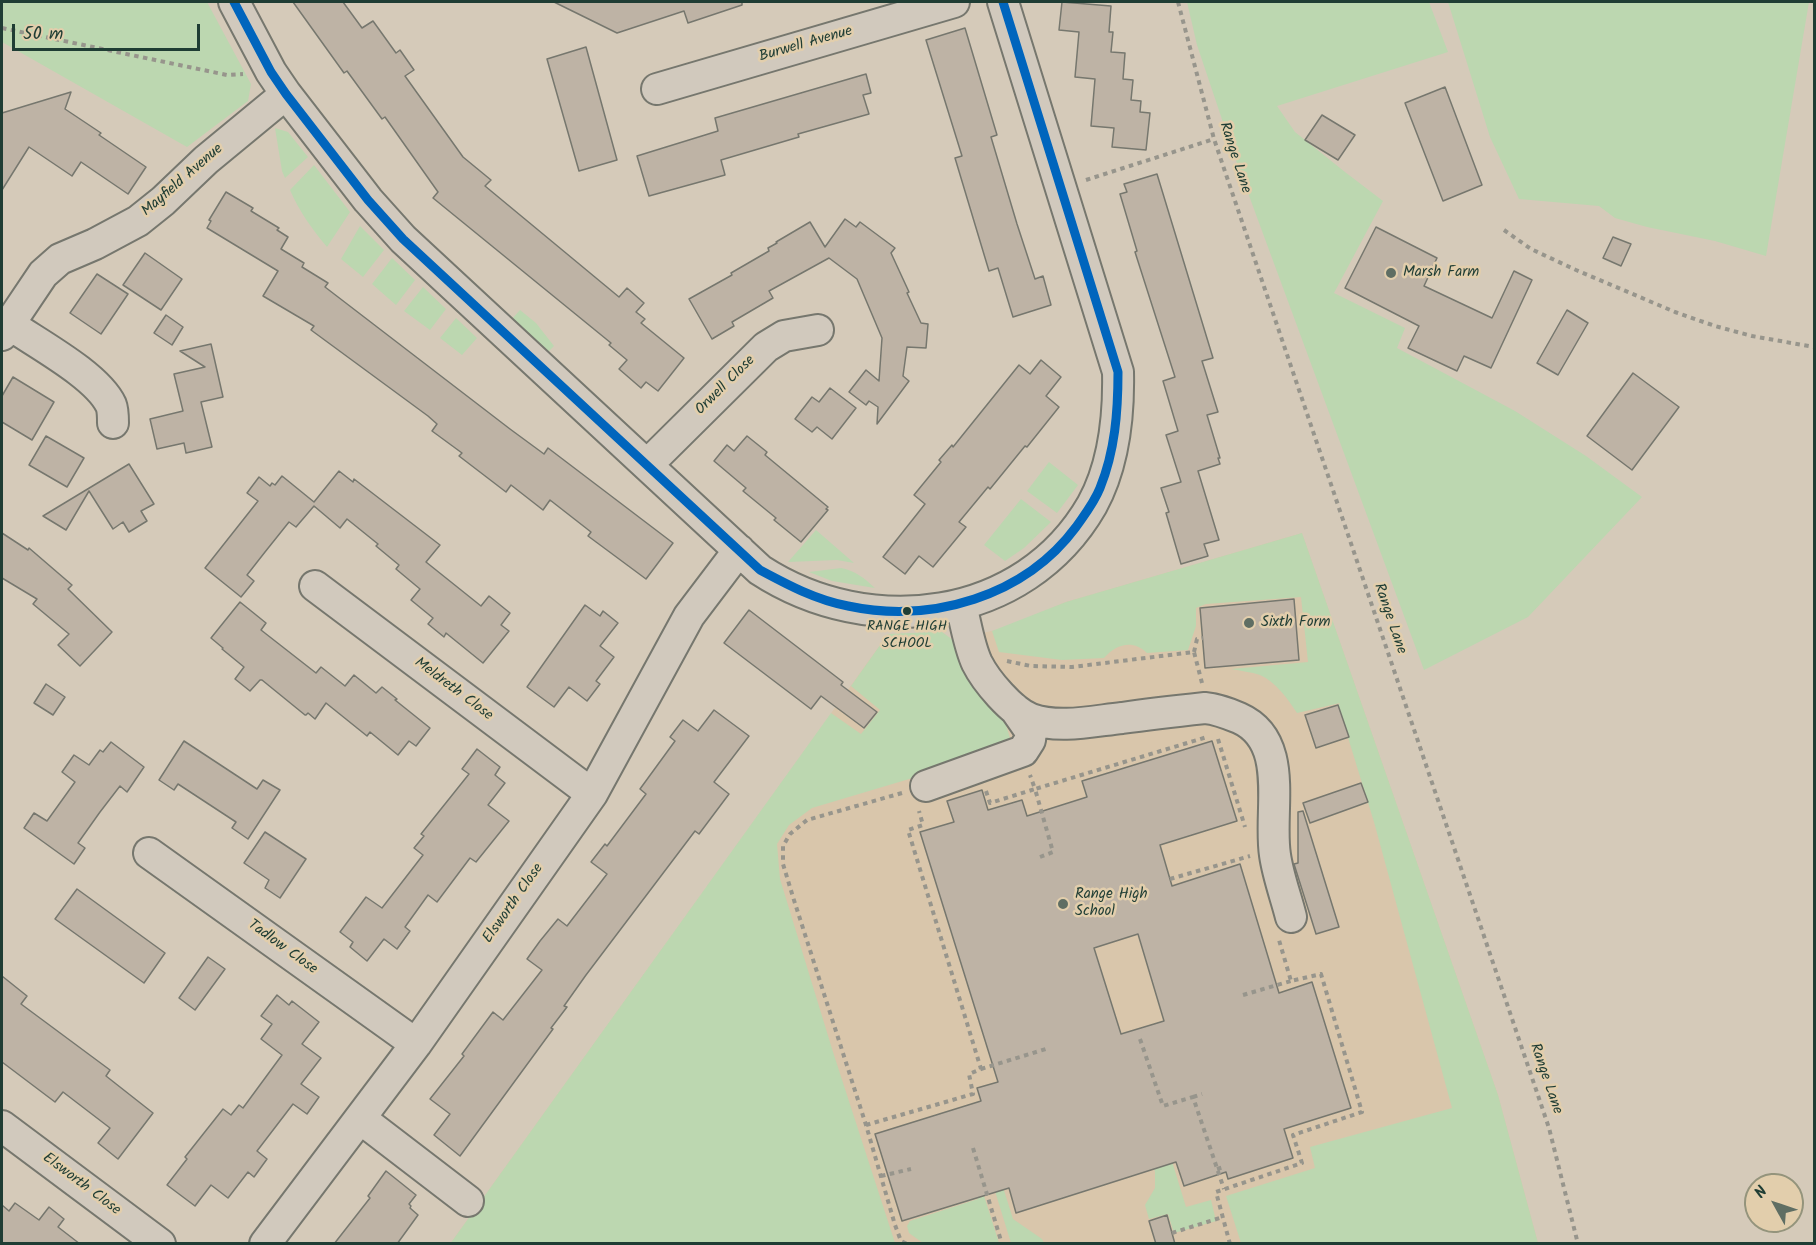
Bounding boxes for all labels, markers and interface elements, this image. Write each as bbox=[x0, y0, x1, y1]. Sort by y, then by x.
scale bar bbox=[15, 12, 202, 50]
text: 50 m bbox=[23, 20, 63, 49]
street label: Burwell Avenue bbox=[757, 23, 855, 67]
street label: Range Lane bbox=[1214, 120, 1254, 196]
street label: Mayfield Avenue bbox=[139, 141, 227, 221]
place label: Marsh Farm bbox=[1403, 264, 1479, 282]
marker: Marsh Farm bbox=[1384, 266, 1398, 280]
street label: Orwell Close bbox=[692, 352, 760, 420]
street label: Range Lane bbox=[1369, 581, 1409, 657]
marker: RANGE HIGH SCHOOL bbox=[901, 605, 913, 617]
place label: Sixth Form bbox=[1261, 614, 1330, 632]
marker: Sixth Form bbox=[1242, 616, 1256, 630]
place label: RANGE HIGH SCHOOL bbox=[867, 620, 947, 652]
street label: Meldreth Close bbox=[410, 655, 496, 725]
street label: Elsworth Close bbox=[480, 861, 548, 947]
place label: Range High School bbox=[1075, 886, 1147, 921]
marker: Range High School bbox=[1056, 897, 1070, 911]
street label: Tadlow Close bbox=[244, 917, 320, 979]
street label: Range Lane bbox=[1525, 1041, 1565, 1117]
street label: Elsworth Close bbox=[38, 1150, 124, 1220]
north arrow bbox=[1744, 1173, 1804, 1233]
text: N bbox=[1749, 1180, 1774, 1204]

